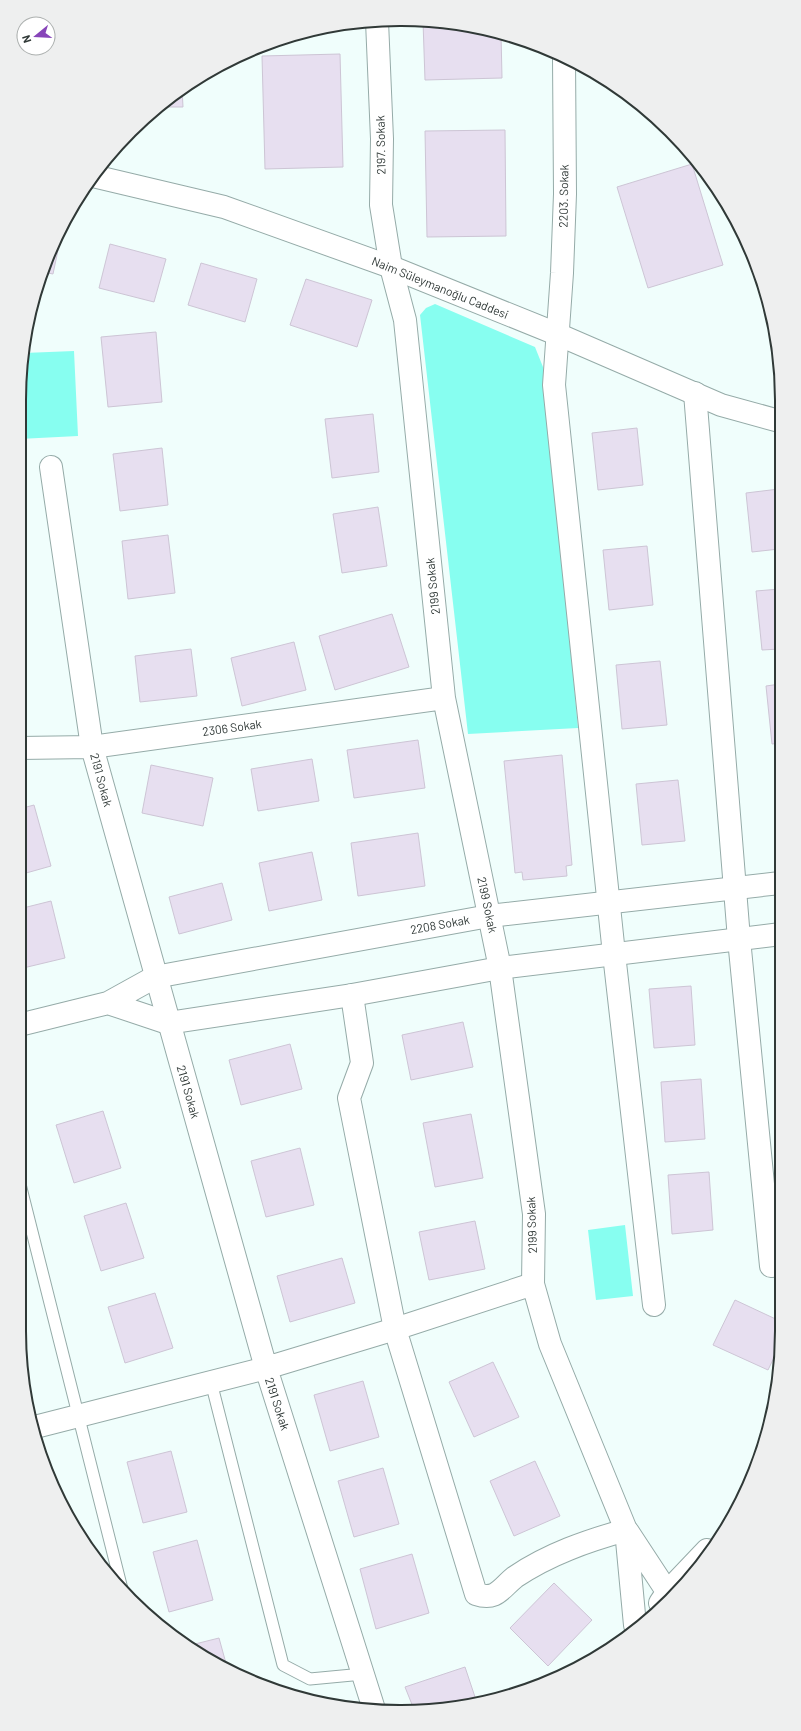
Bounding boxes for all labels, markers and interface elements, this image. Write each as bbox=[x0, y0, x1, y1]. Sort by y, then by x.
north arrow bbox=[16, 16, 56, 56]
text: N bbox=[19, 34, 33, 45]
street label: 2197. Sokak bbox=[372, 115, 388, 175]
street label: 2203. Sokak bbox=[555, 164, 571, 228]
street label: Naim Süleymanoğlu Caddesi bbox=[370, 253, 511, 321]
street label: 2199 Sokak bbox=[422, 557, 442, 615]
street label: 2306 Sokak bbox=[201, 716, 262, 738]
street label: 2191 Sokak bbox=[88, 752, 116, 808]
street label: 2199 Sokak bbox=[475, 875, 501, 934]
street label: 2208 Sokak bbox=[409, 912, 471, 936]
street label: 2191 Sokak bbox=[175, 1064, 203, 1120]
street label: 2199 Sokak bbox=[523, 1196, 539, 1254]
street label: 2191 Sokak bbox=[263, 1376, 293, 1432]

